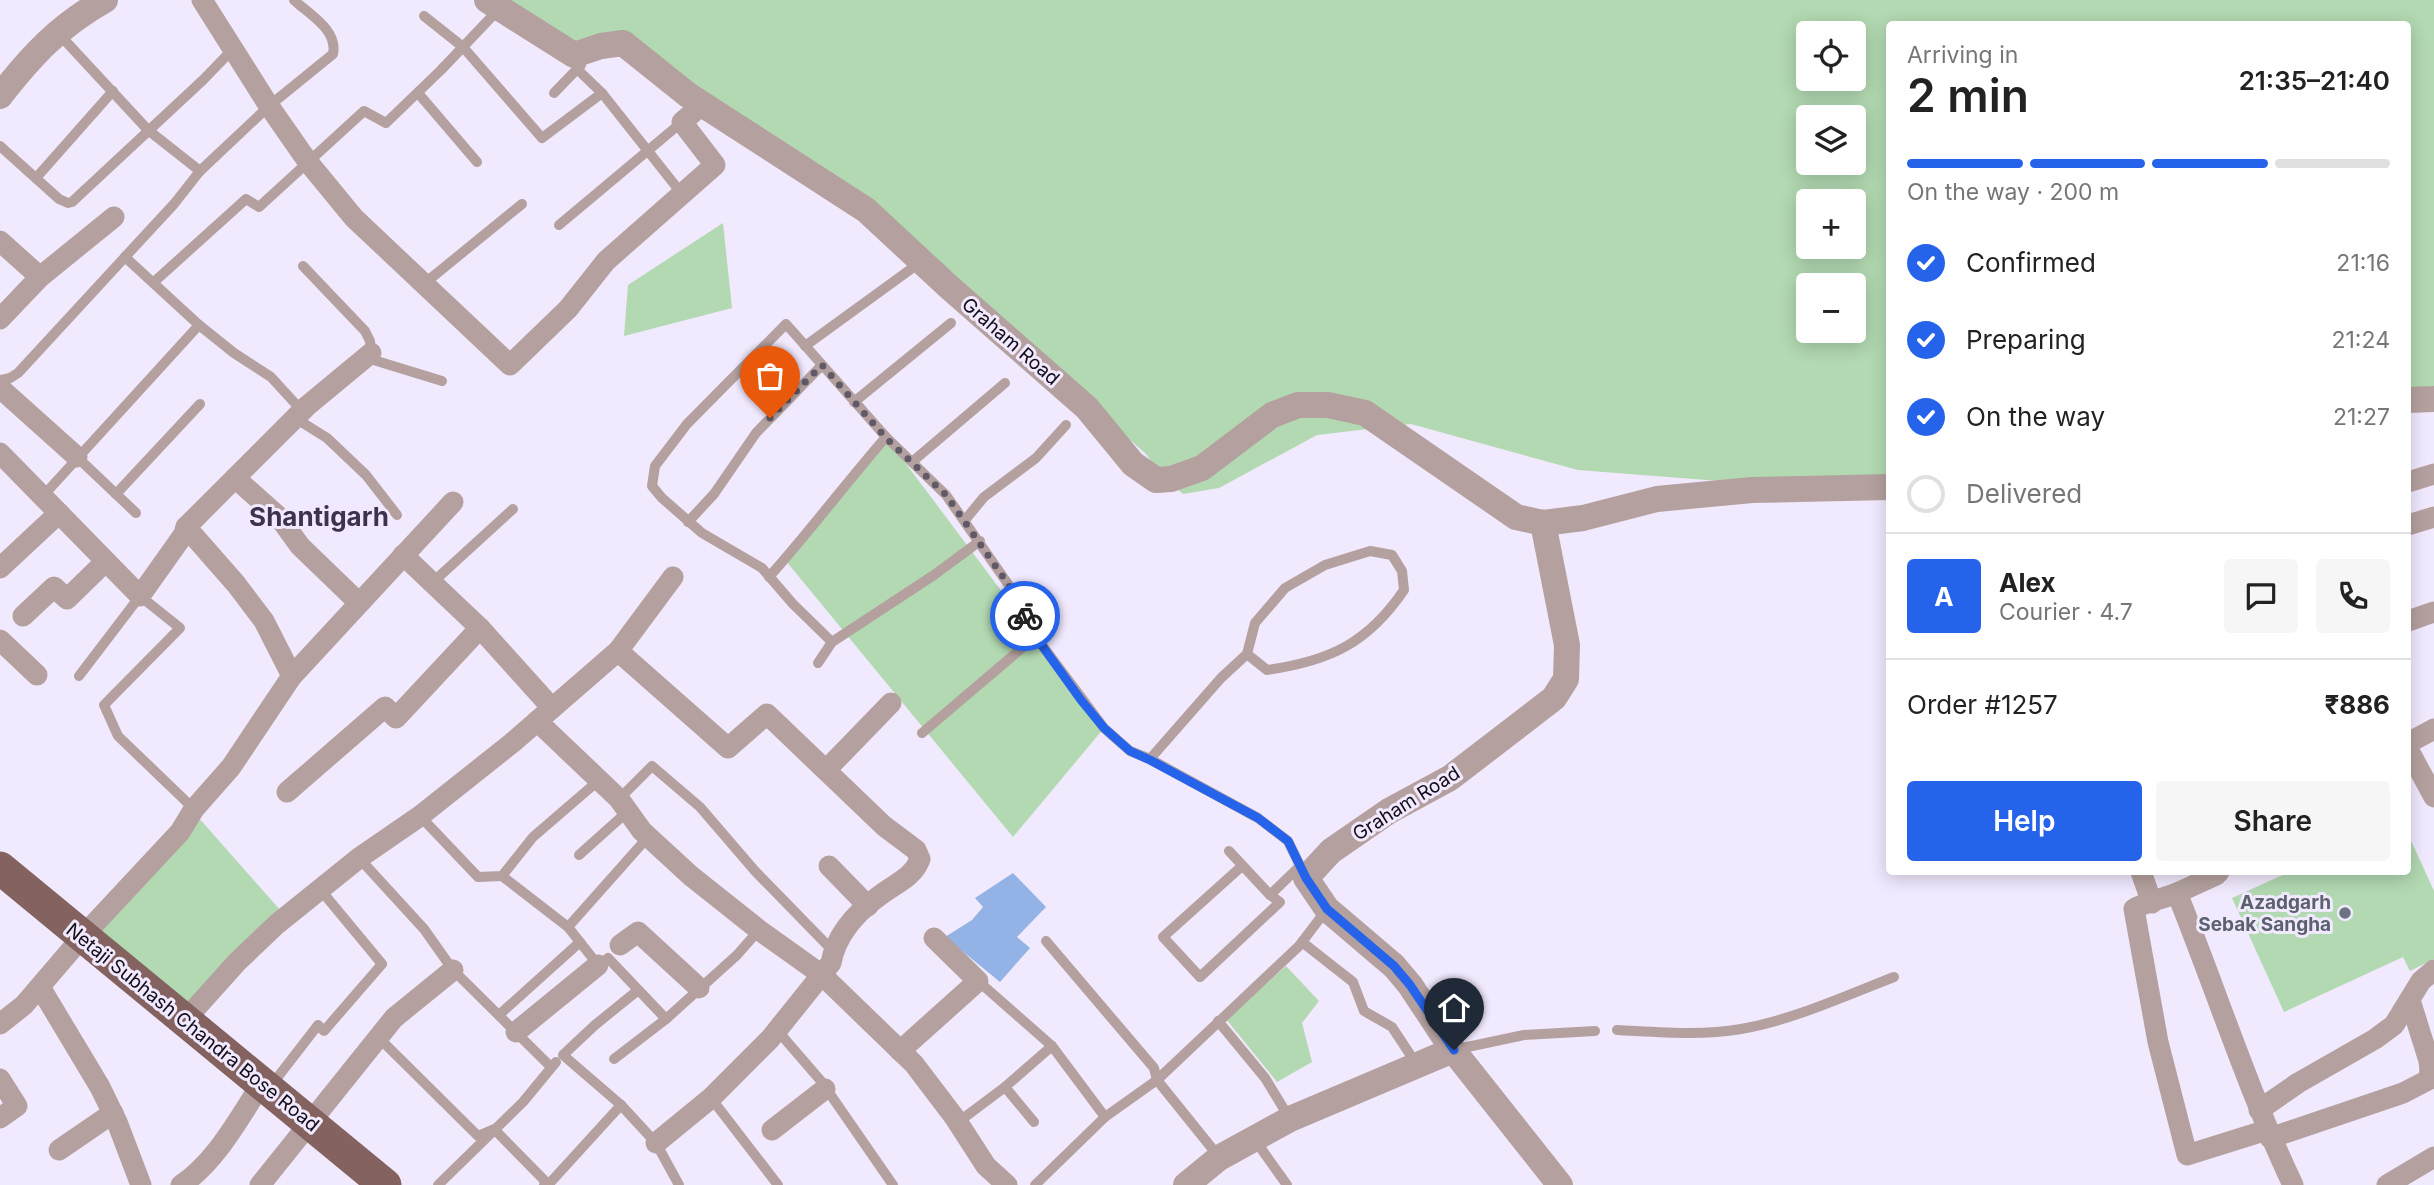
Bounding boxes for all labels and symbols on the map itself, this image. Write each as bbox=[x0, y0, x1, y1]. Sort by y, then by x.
street label: Graham Road bbox=[957, 293, 1064, 390]
pin bbox=[740, 346, 800, 418]
district label: Shantigarh bbox=[249, 501, 389, 532]
courier bbox=[990, 581, 1060, 651]
street label: Graham Road bbox=[1349, 761, 1464, 845]
place label: Azadgarh Sebak Sangha bbox=[2198, 891, 2331, 936]
marker: Azadgarh Sebak Sangha bbox=[2337, 905, 2353, 921]
street label: Netaji Subhash Chandra Bose Road bbox=[62, 918, 324, 1137]
pin bbox=[1424, 978, 1484, 1050]

